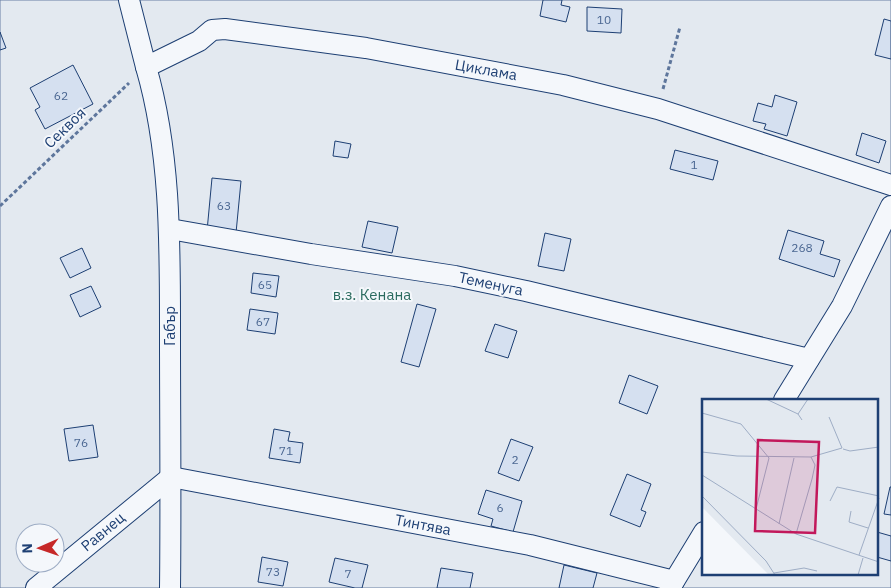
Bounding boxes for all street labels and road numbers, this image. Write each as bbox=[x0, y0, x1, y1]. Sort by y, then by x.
street label: Циклама bbox=[453, 55, 519, 84]
street label: Секвоя bbox=[40, 103, 89, 152]
street label: Теменуга bbox=[457, 267, 525, 300]
street label: Габър bbox=[160, 306, 179, 346]
street label: Равнец bbox=[77, 508, 128, 555]
street label: Тинтява bbox=[393, 510, 453, 539]

